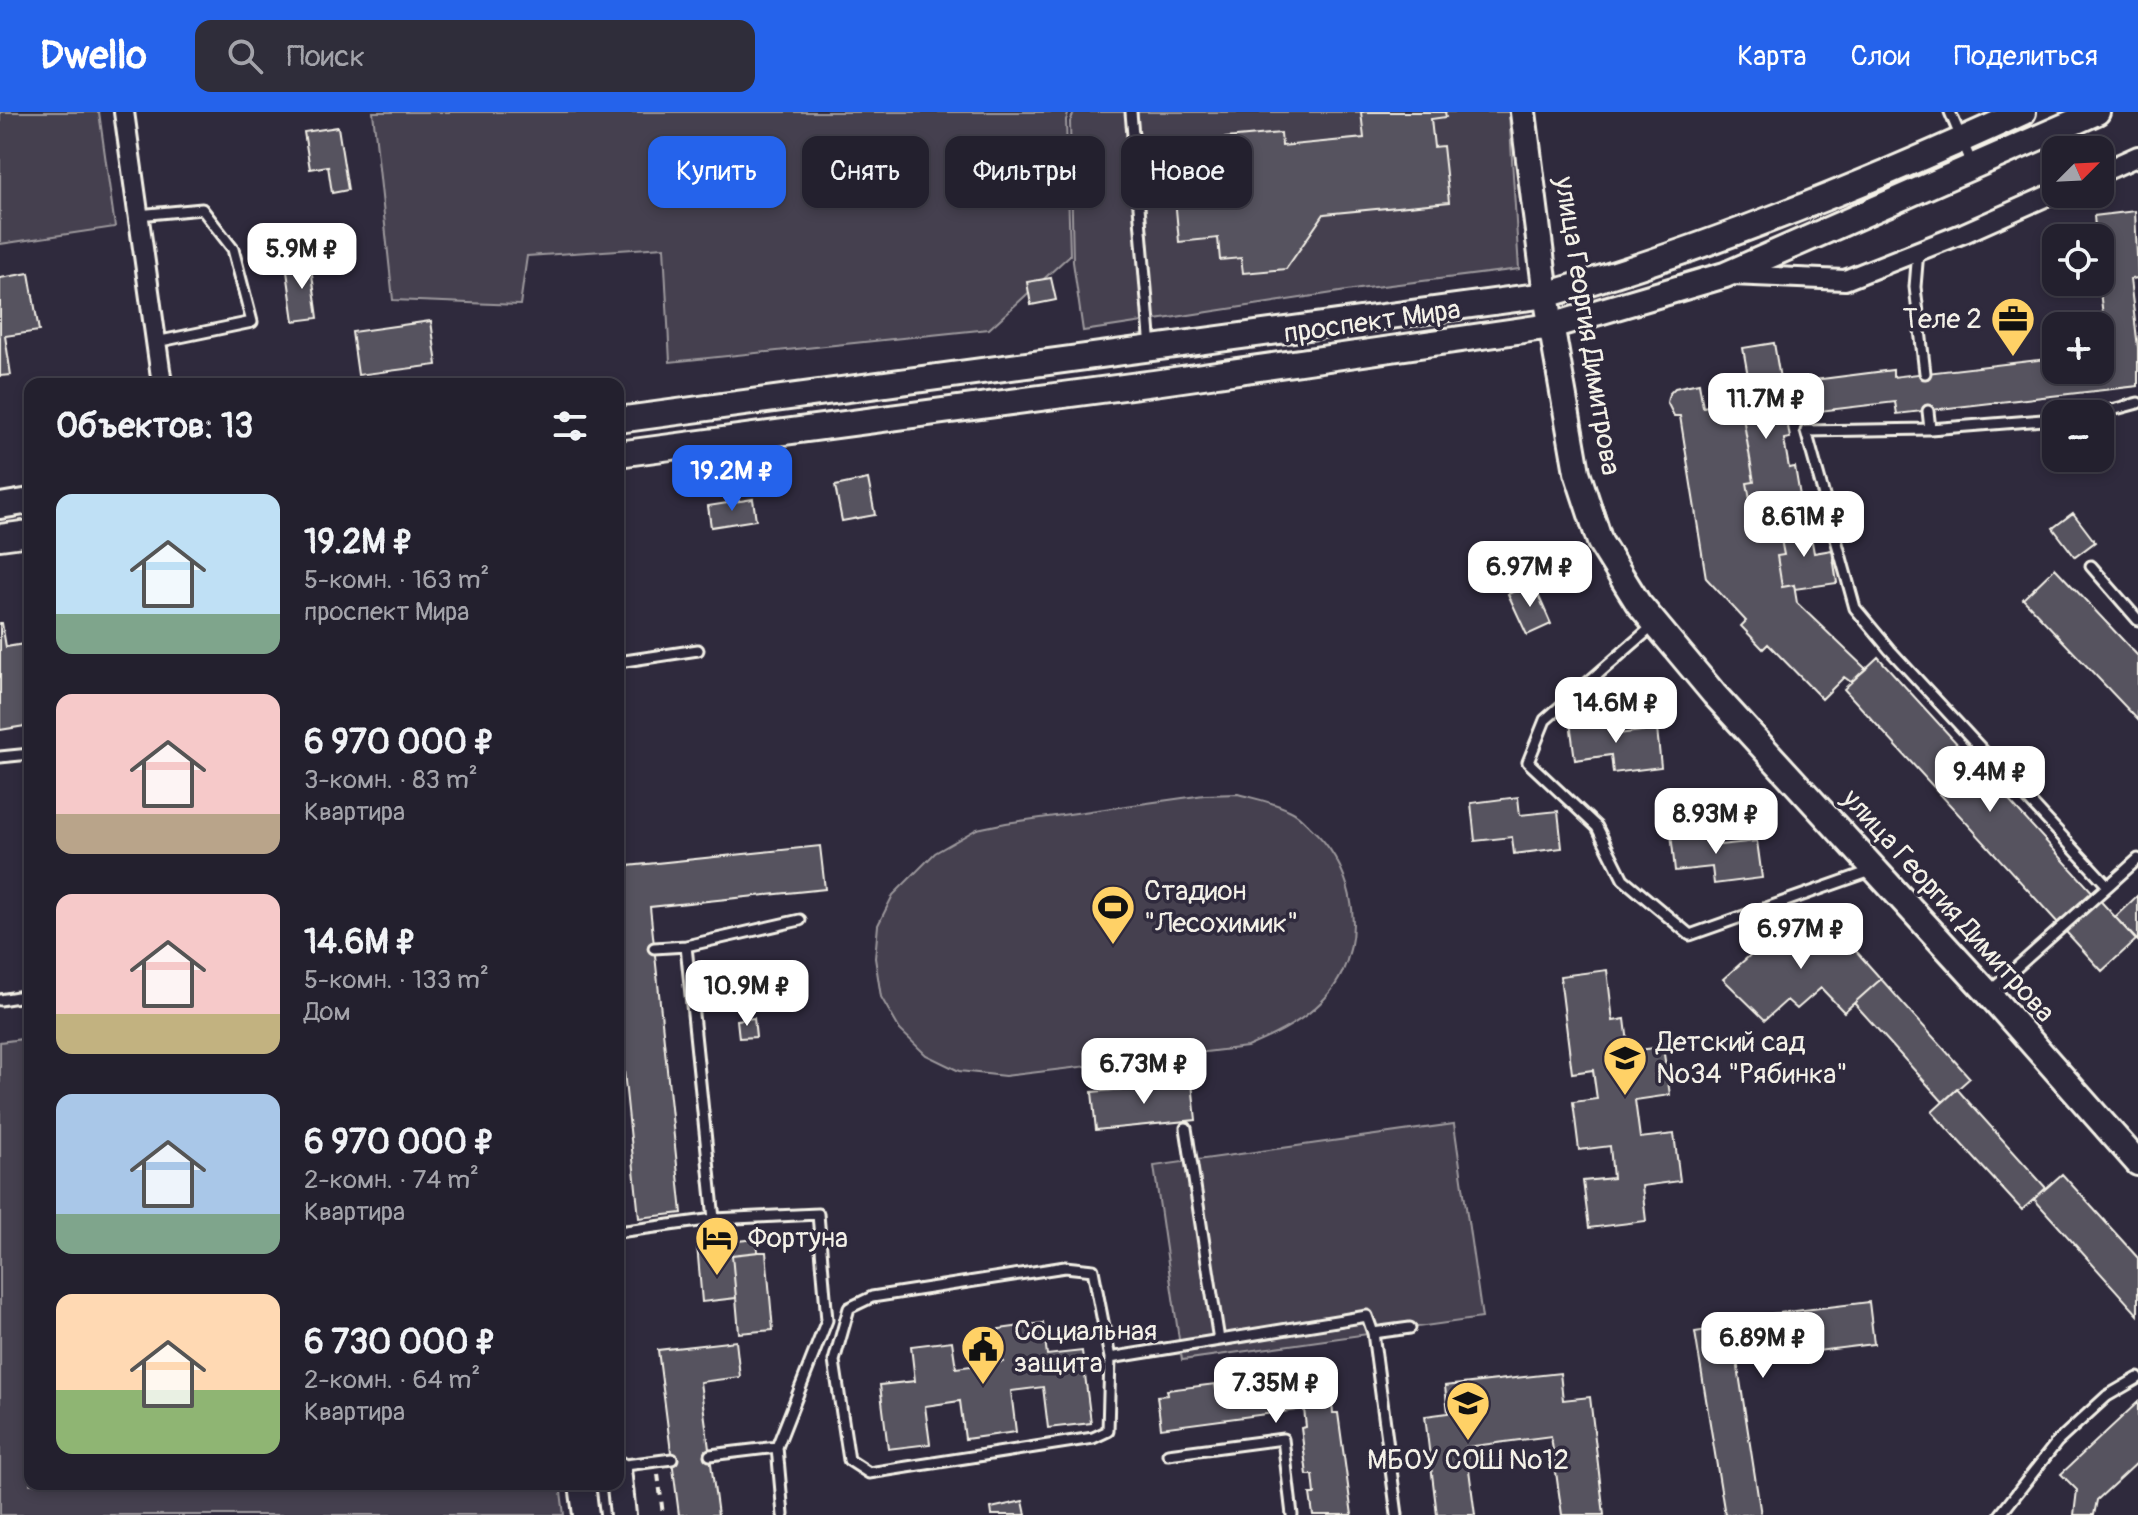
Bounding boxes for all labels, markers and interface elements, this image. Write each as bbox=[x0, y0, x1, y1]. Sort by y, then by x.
search box bbox=[195, 20, 755, 92]
text: Dwello bbox=[40, 32, 147, 80]
icon: search bbox=[223, 34, 267, 78]
text: Поиск bbox=[287, 38, 365, 75]
text: Карта bbox=[1737, 39, 1807, 74]
text: Слои bbox=[1851, 39, 1910, 74]
text: Поделиться bbox=[1954, 39, 2098, 74]
chip: Купить bbox=[648, 136, 786, 208]
chip: Снять bbox=[802, 136, 929, 208]
chip: Фильтры bbox=[945, 136, 1105, 208]
chip: Новое bbox=[1121, 136, 1252, 208]
north arrow bbox=[2042, 136, 2114, 208]
map controls bbox=[2042, 136, 2114, 472]
street label: улица Георгия Димитрова bbox=[1546, 173, 1628, 478]
pin: 5.9M ₽ bbox=[237, 223, 367, 291]
button: locate bbox=[2042, 224, 2114, 296]
text: 5.9M ₽ bbox=[265, 233, 339, 265]
street label: проспект Мира bbox=[1281, 292, 1463, 352]
office icon: Теле 2 bbox=[1989, 295, 2037, 358]
place label: Теле 2 bbox=[1902, 302, 1982, 337]
button: + bbox=[2042, 312, 2114, 384]
pin: 11.7M ₽ bbox=[1692, 373, 1840, 441]
text: 11.7M ₽ bbox=[1726, 383, 1806, 415]
button: − bbox=[2042, 400, 2114, 472]
icon: filters bbox=[548, 404, 592, 448]
text: Объектов: 13 bbox=[56, 405, 253, 448]
pin: 19.2M ₽ bbox=[658, 445, 806, 513]
text: 19.2M ₽ bbox=[690, 455, 774, 487]
pin: 8.61M ₽ bbox=[1730, 491, 1878, 559]
text: 8.61M ₽ bbox=[1762, 501, 1846, 533]
text: 19.2M ₽ bbox=[304, 521, 414, 564]
icon: home bbox=[120, 526, 216, 622]
pin: 6.97M ₽ bbox=[1456, 541, 1604, 609]
text: 6.97M ₽ bbox=[1486, 551, 1574, 583]
text: 5-комн. · 163 m² bbox=[304, 564, 489, 596]
text: проспект Мира bbox=[304, 596, 469, 628]
pin: 14.6M ₽ bbox=[1542, 677, 1690, 745]
text: 14.6M ₽ bbox=[1573, 687, 1659, 719]
text: 6 970 000 ₽ bbox=[304, 721, 495, 764]
icon: home bbox=[120, 726, 216, 822]
pin: 9.4M ₽ bbox=[1925, 746, 2055, 814]
text: 9.4M ₽ bbox=[1953, 756, 2027, 788]
text: 3-комн. · 83 m² bbox=[304, 764, 478, 796]
street label: улица Георгия Димитрова bbox=[1833, 781, 2062, 1030]
pin: 8.93M ₽ bbox=[1642, 788, 1790, 856]
text: Квартира bbox=[304, 796, 405, 828]
text: 8.93M ₽ bbox=[1673, 798, 1759, 830]
place label: Стадион "Лесохимик" bbox=[1144, 874, 1298, 941]
sports icon: Стадион "Лесохимик" bbox=[1089, 883, 1137, 946]
pin: 6.97M ₽ bbox=[1727, 903, 1875, 971]
text: 6.97M ₽ bbox=[1757, 913, 1845, 945]
text: 14.6M ₽ bbox=[304, 921, 417, 964]
icon: home bbox=[120, 926, 216, 1022]
pin: 10.9M ₽ bbox=[673, 960, 821, 1028]
text: 5-комн. · 133 m² bbox=[304, 964, 489, 996]
text: 10.9M ₽ bbox=[704, 970, 790, 1002]
text: Дом bbox=[304, 996, 351, 1028]
place label: Детский сад №34 "Рябинка" bbox=[1655, 1025, 1848, 1092]
school or university icon: Детский сад №34 "Рябинка" bbox=[1601, 1034, 1649, 1097]
pin: 6.73M ₽ bbox=[1070, 1038, 1218, 1106]
text: 6.73M ₽ bbox=[1099, 1048, 1189, 1080]
text: 6 970 000 ₽ bbox=[304, 1121, 495, 1164]
icon: home bbox=[120, 1126, 216, 1222]
text: 2-комн. · 74 m² bbox=[304, 1164, 479, 1196]
text: Квартира bbox=[304, 1196, 405, 1228]
hotel icon: Фортуна bbox=[693, 1214, 741, 1277]
place label: Фортуна bbox=[748, 1221, 848, 1256]
pin: 6.89M ₽ bbox=[1689, 1312, 1837, 1380]
place label: Социальная защита bbox=[1014, 1314, 1157, 1381]
text: 6 730 000 ₽ bbox=[304, 1321, 496, 1364]
text: 6.89M ₽ bbox=[1719, 1322, 1807, 1354]
public building icon: Социальная защита bbox=[959, 1323, 1007, 1386]
icon: home bbox=[120, 1326, 216, 1422]
pin: 7.35M ₽ bbox=[1202, 1357, 1350, 1425]
text: 2-комн. · 64 m² bbox=[304, 1364, 480, 1396]
text: 7.35M ₽ bbox=[1232, 1367, 1320, 1399]
school or university icon: МБОУ СОШ №12 bbox=[1444, 1379, 1492, 1442]
text: Квартира bbox=[304, 1396, 405, 1428]
place label: МБОУ СОШ №12 bbox=[1367, 1443, 1569, 1478]

